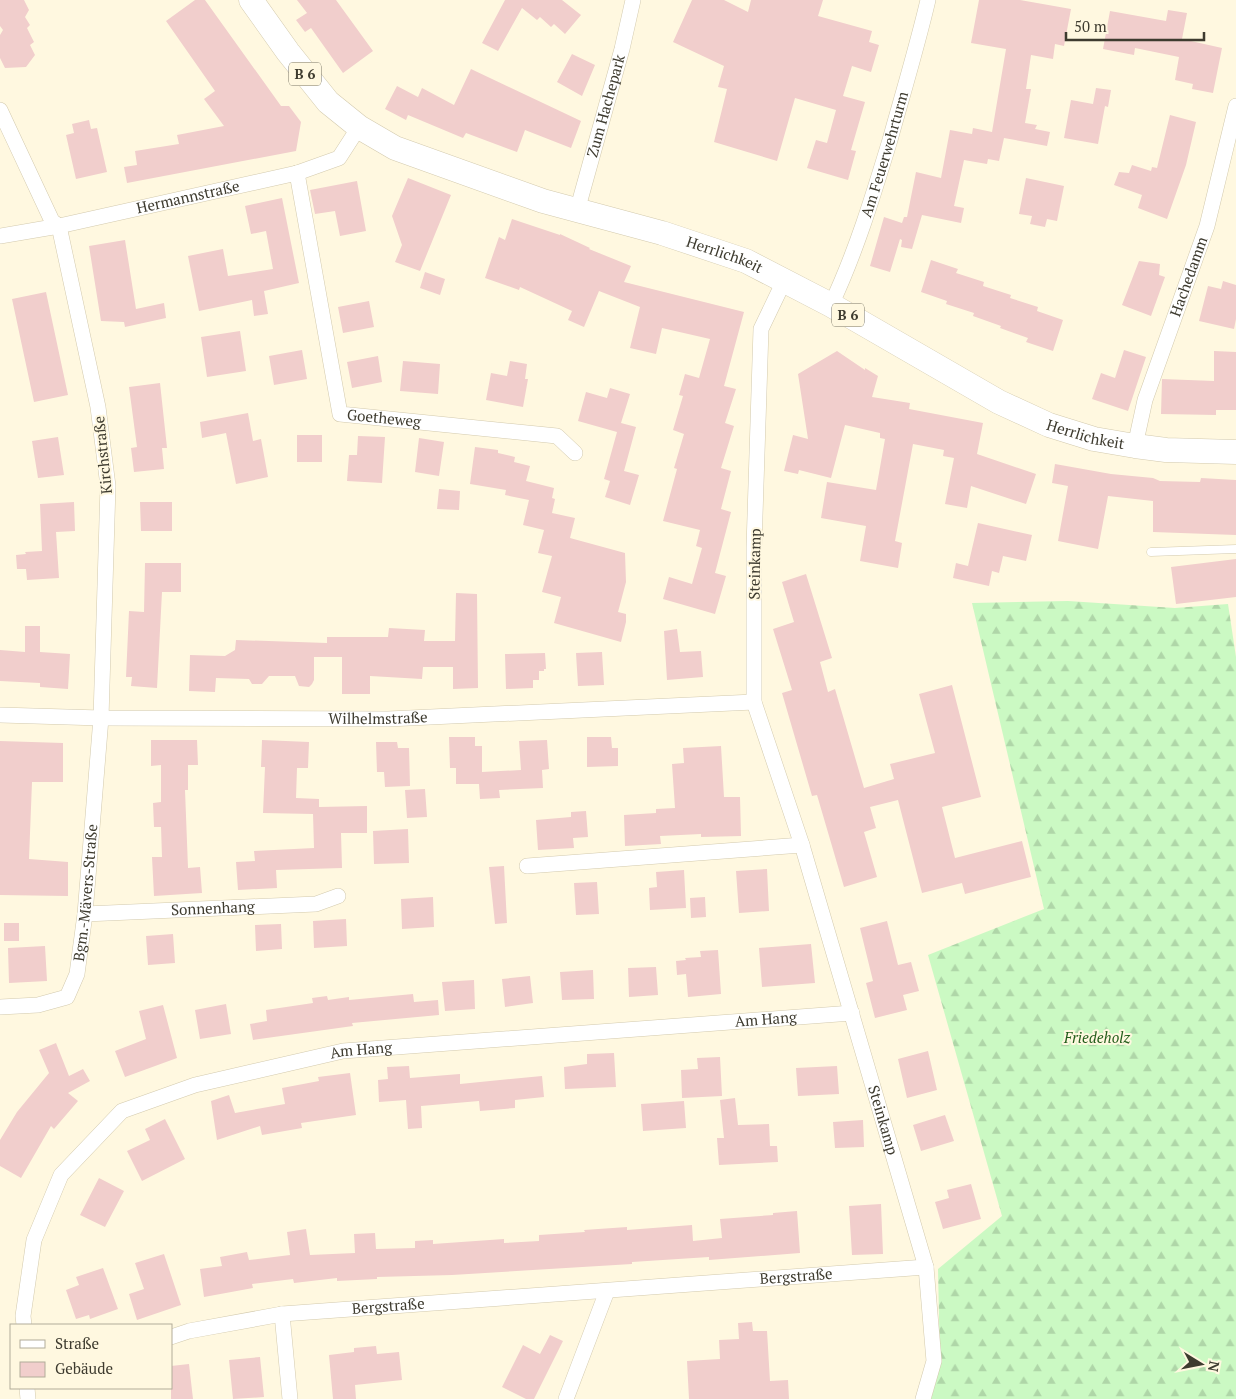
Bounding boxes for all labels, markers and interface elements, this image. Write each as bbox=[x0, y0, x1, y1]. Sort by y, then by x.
scale bar bbox=[1066, 10, 1204, 42]
text: 50 m bbox=[1074, 16, 1107, 36]
street label: Zum Hachepark bbox=[581, 52, 629, 159]
road number: B 6 bbox=[289, 62, 321, 86]
street label: Am Feuerwehrturm bbox=[855, 89, 912, 220]
street label: Hermannstraße bbox=[134, 175, 241, 217]
street label: Herrlichkeit bbox=[684, 231, 767, 277]
street label: Hachedamm bbox=[1165, 234, 1211, 319]
road number: B 6 bbox=[832, 304, 864, 326]
street label: Goetheweg bbox=[346, 404, 423, 431]
street label: Herrlichkeit bbox=[1044, 414, 1127, 453]
street label: Kirchstraße bbox=[88, 415, 116, 495]
street label: Steinkamp bbox=[743, 528, 765, 600]
street label: Wilhelmstraße bbox=[328, 706, 428, 728]
street label: Bgm.-Mävers-Straße bbox=[68, 823, 101, 962]
street label: Sonnenhang bbox=[171, 896, 256, 919]
street label: Am Hang bbox=[734, 1006, 799, 1031]
park label: Friedeholz bbox=[1063, 1027, 1130, 1047]
street label: Am Hang bbox=[328, 1036, 394, 1063]
street label: Steinkamp bbox=[864, 1083, 903, 1157]
street label: Bergstraße bbox=[759, 1263, 833, 1288]
street label: Bergstraße bbox=[351, 1293, 425, 1318]
legend bbox=[10, 1324, 172, 1389]
text: Straße bbox=[55, 1333, 99, 1353]
north arrow bbox=[1176, 1339, 1226, 1389]
text: Gebäude bbox=[55, 1358, 113, 1378]
text: N bbox=[1204, 1359, 1225, 1374]

